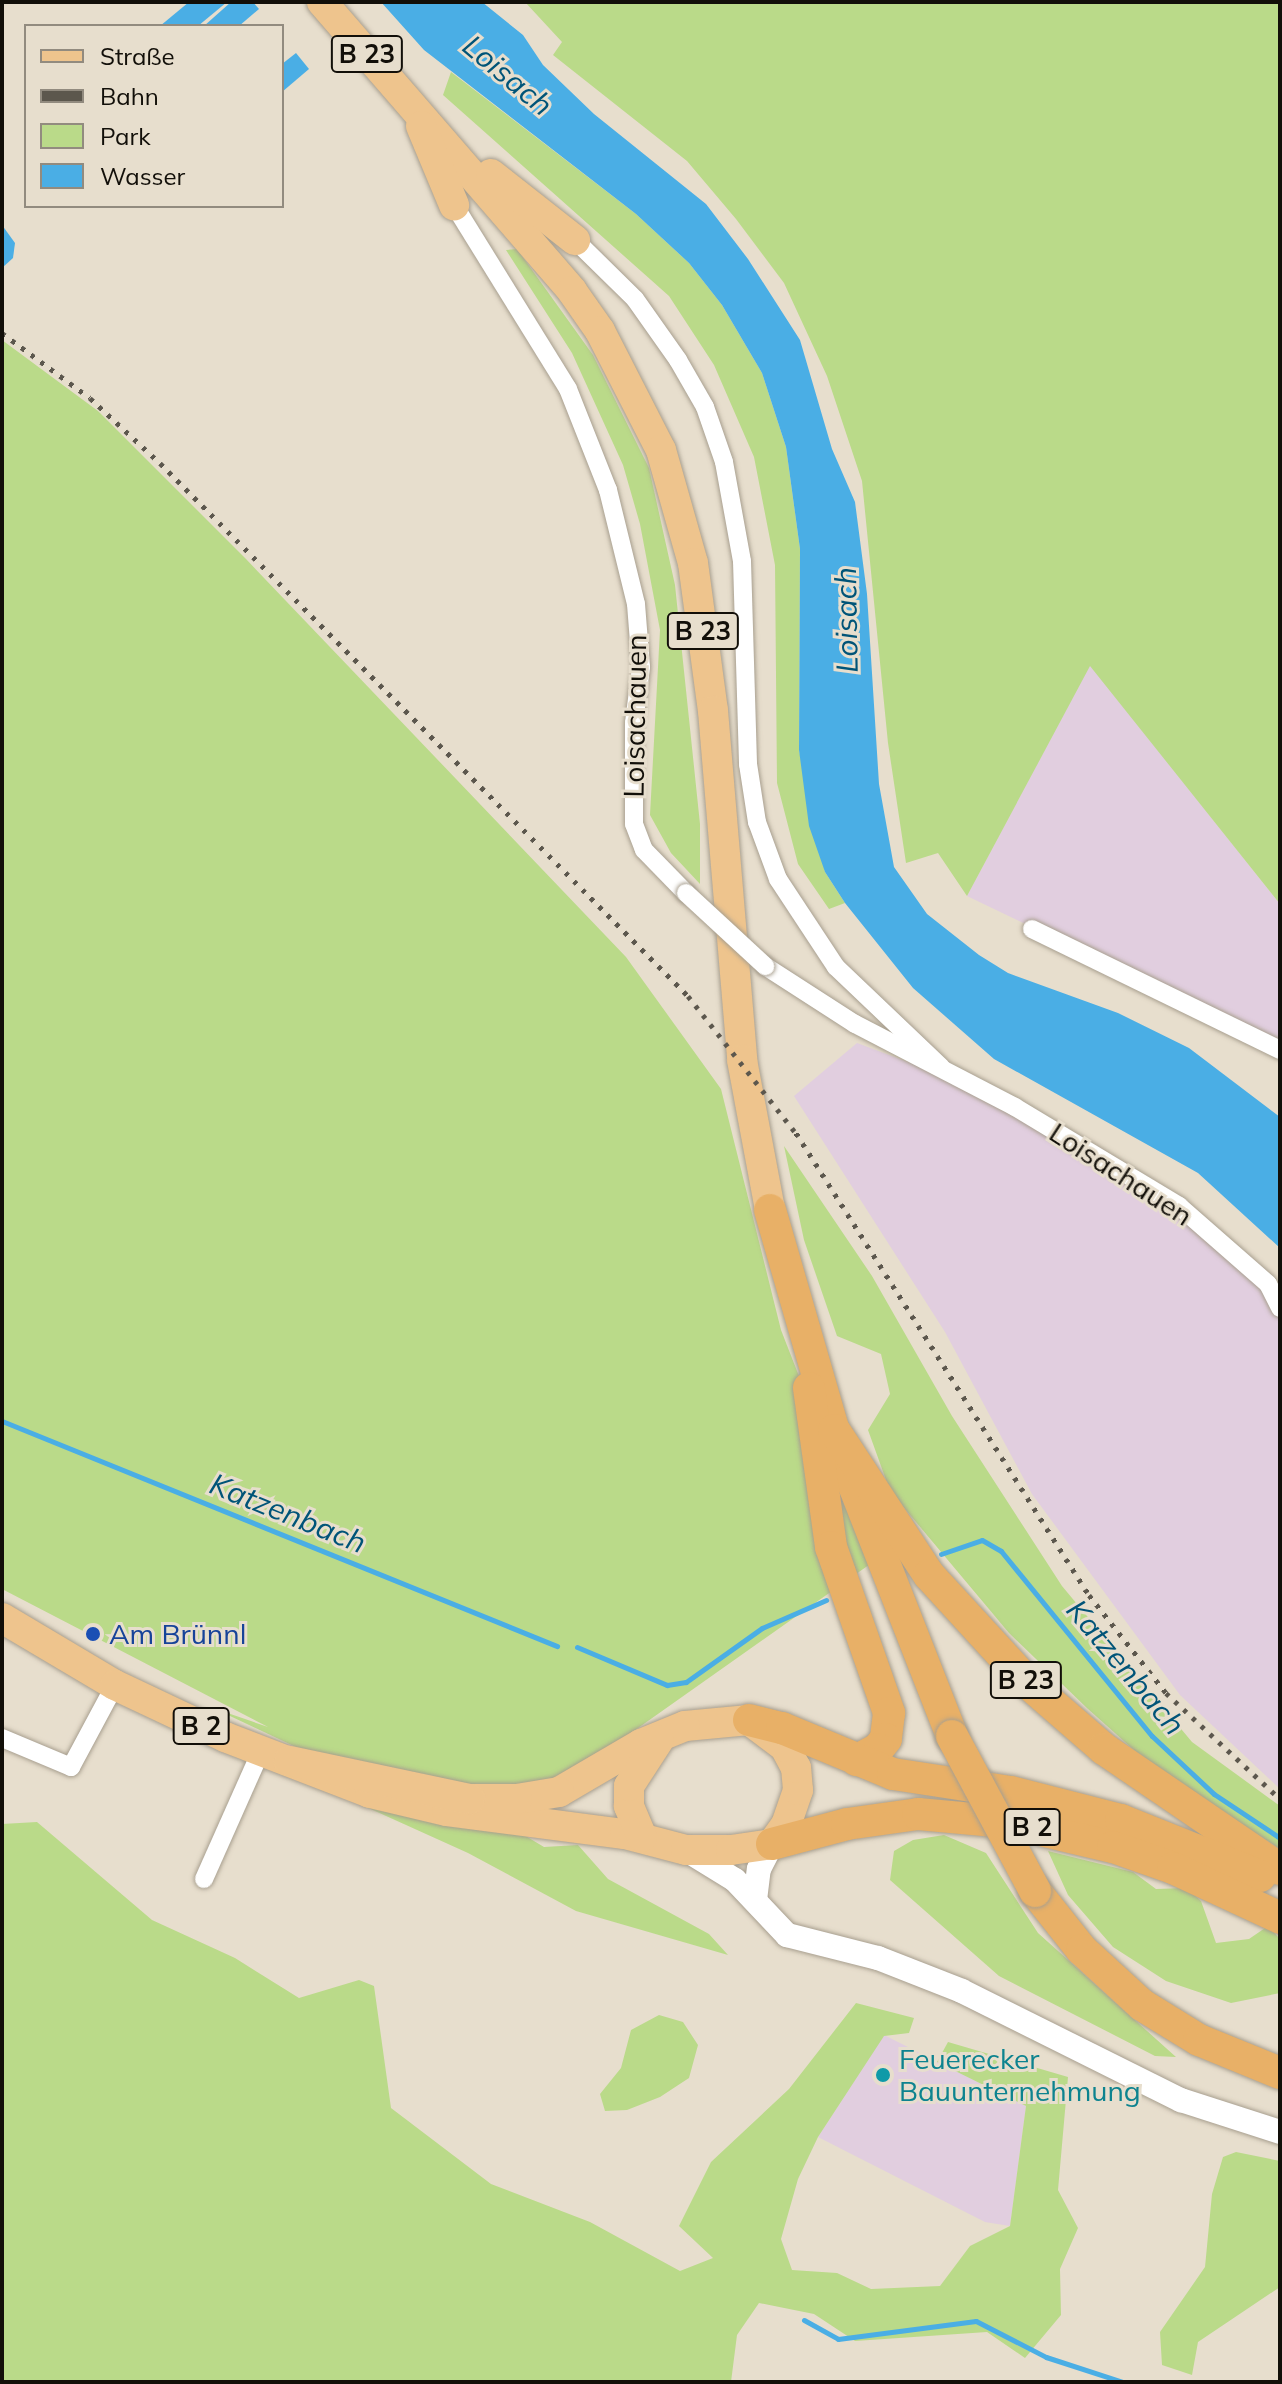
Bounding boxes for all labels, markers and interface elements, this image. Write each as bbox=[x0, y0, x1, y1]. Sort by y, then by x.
legend bbox=[24, 24, 284, 208]
water label: Loisach bbox=[456, 27, 560, 123]
road number: B 23 bbox=[329, 32, 405, 76]
text: Straße bbox=[100, 41, 175, 71]
text: Bahn bbox=[100, 81, 159, 111]
text: Park bbox=[100, 121, 151, 151]
text: Wasser bbox=[100, 161, 185, 191]
water label: Loisach bbox=[827, 567, 865, 673]
road number: B 23 bbox=[665, 609, 741, 653]
street label: Loisachauen bbox=[617, 634, 653, 798]
street label: Loisachauen bbox=[1043, 1115, 1199, 1233]
water label: Katzenbach bbox=[205, 1465, 371, 1561]
water label: Katzenbach bbox=[1059, 1592, 1193, 1742]
place label: Am Brünnl bbox=[109, 1617, 246, 1651]
marker: Am Brünnl bbox=[84, 1625, 102, 1643]
road number: B 23 bbox=[988, 1658, 1064, 1702]
road number: B 2 bbox=[171, 1704, 231, 1748]
road number: B 2 bbox=[1002, 1805, 1062, 1849]
place label: Feuerecker Bauunternehmung bbox=[899, 2042, 1141, 2108]
marker: Feuerecker Bauunternehmung bbox=[874, 2066, 892, 2084]

